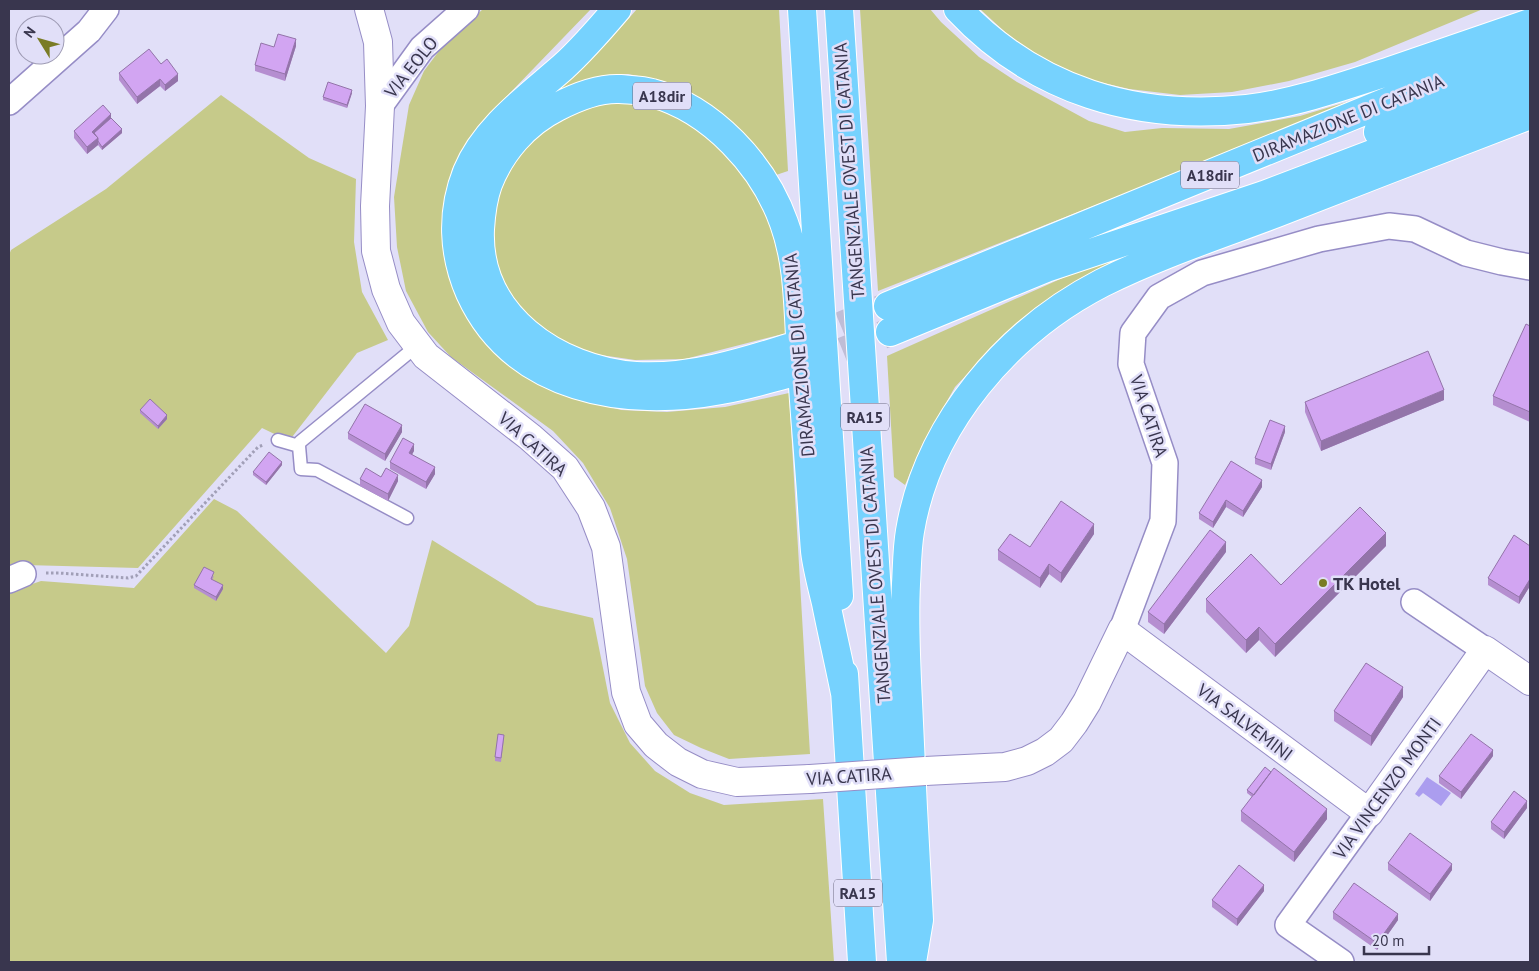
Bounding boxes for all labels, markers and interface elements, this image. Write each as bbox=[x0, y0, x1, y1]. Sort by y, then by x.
north arrow bbox=[15, 15, 65, 65]
text: N bbox=[20, 23, 40, 41]
street label: VIA EOLO bbox=[379, 32, 443, 103]
street label: TANGENZIALE OVEST DI CATANIA bbox=[829, 42, 869, 300]
street label: DIRAMAZIONE DI CATANIA bbox=[1249, 69, 1447, 167]
road number: A18dir bbox=[633, 82, 691, 110]
road number: A18dir bbox=[1181, 162, 1239, 188]
street label: DIRAMAZIONE DI CATANIA bbox=[779, 252, 819, 458]
street label: VIA CATIRA bbox=[1125, 371, 1173, 460]
road number: RA15 bbox=[841, 404, 889, 431]
street label: VIA CATIRA bbox=[493, 406, 573, 481]
street label: TANGENZIALE OVEST DI CATANIA bbox=[855, 446, 895, 704]
place label: TK Hotel bbox=[1333, 572, 1401, 595]
marker: TK Hotel bbox=[1317, 577, 1329, 589]
street label: VIA SALVEMINI bbox=[1192, 678, 1298, 766]
street label: VIA VINCENZO MONTI bbox=[1327, 713, 1446, 864]
street label: VIA CATIRA bbox=[805, 762, 893, 791]
road number: RA15 bbox=[834, 880, 882, 906]
scale bar bbox=[1364, 924, 1429, 956]
text: 20 m bbox=[1372, 931, 1405, 950]

